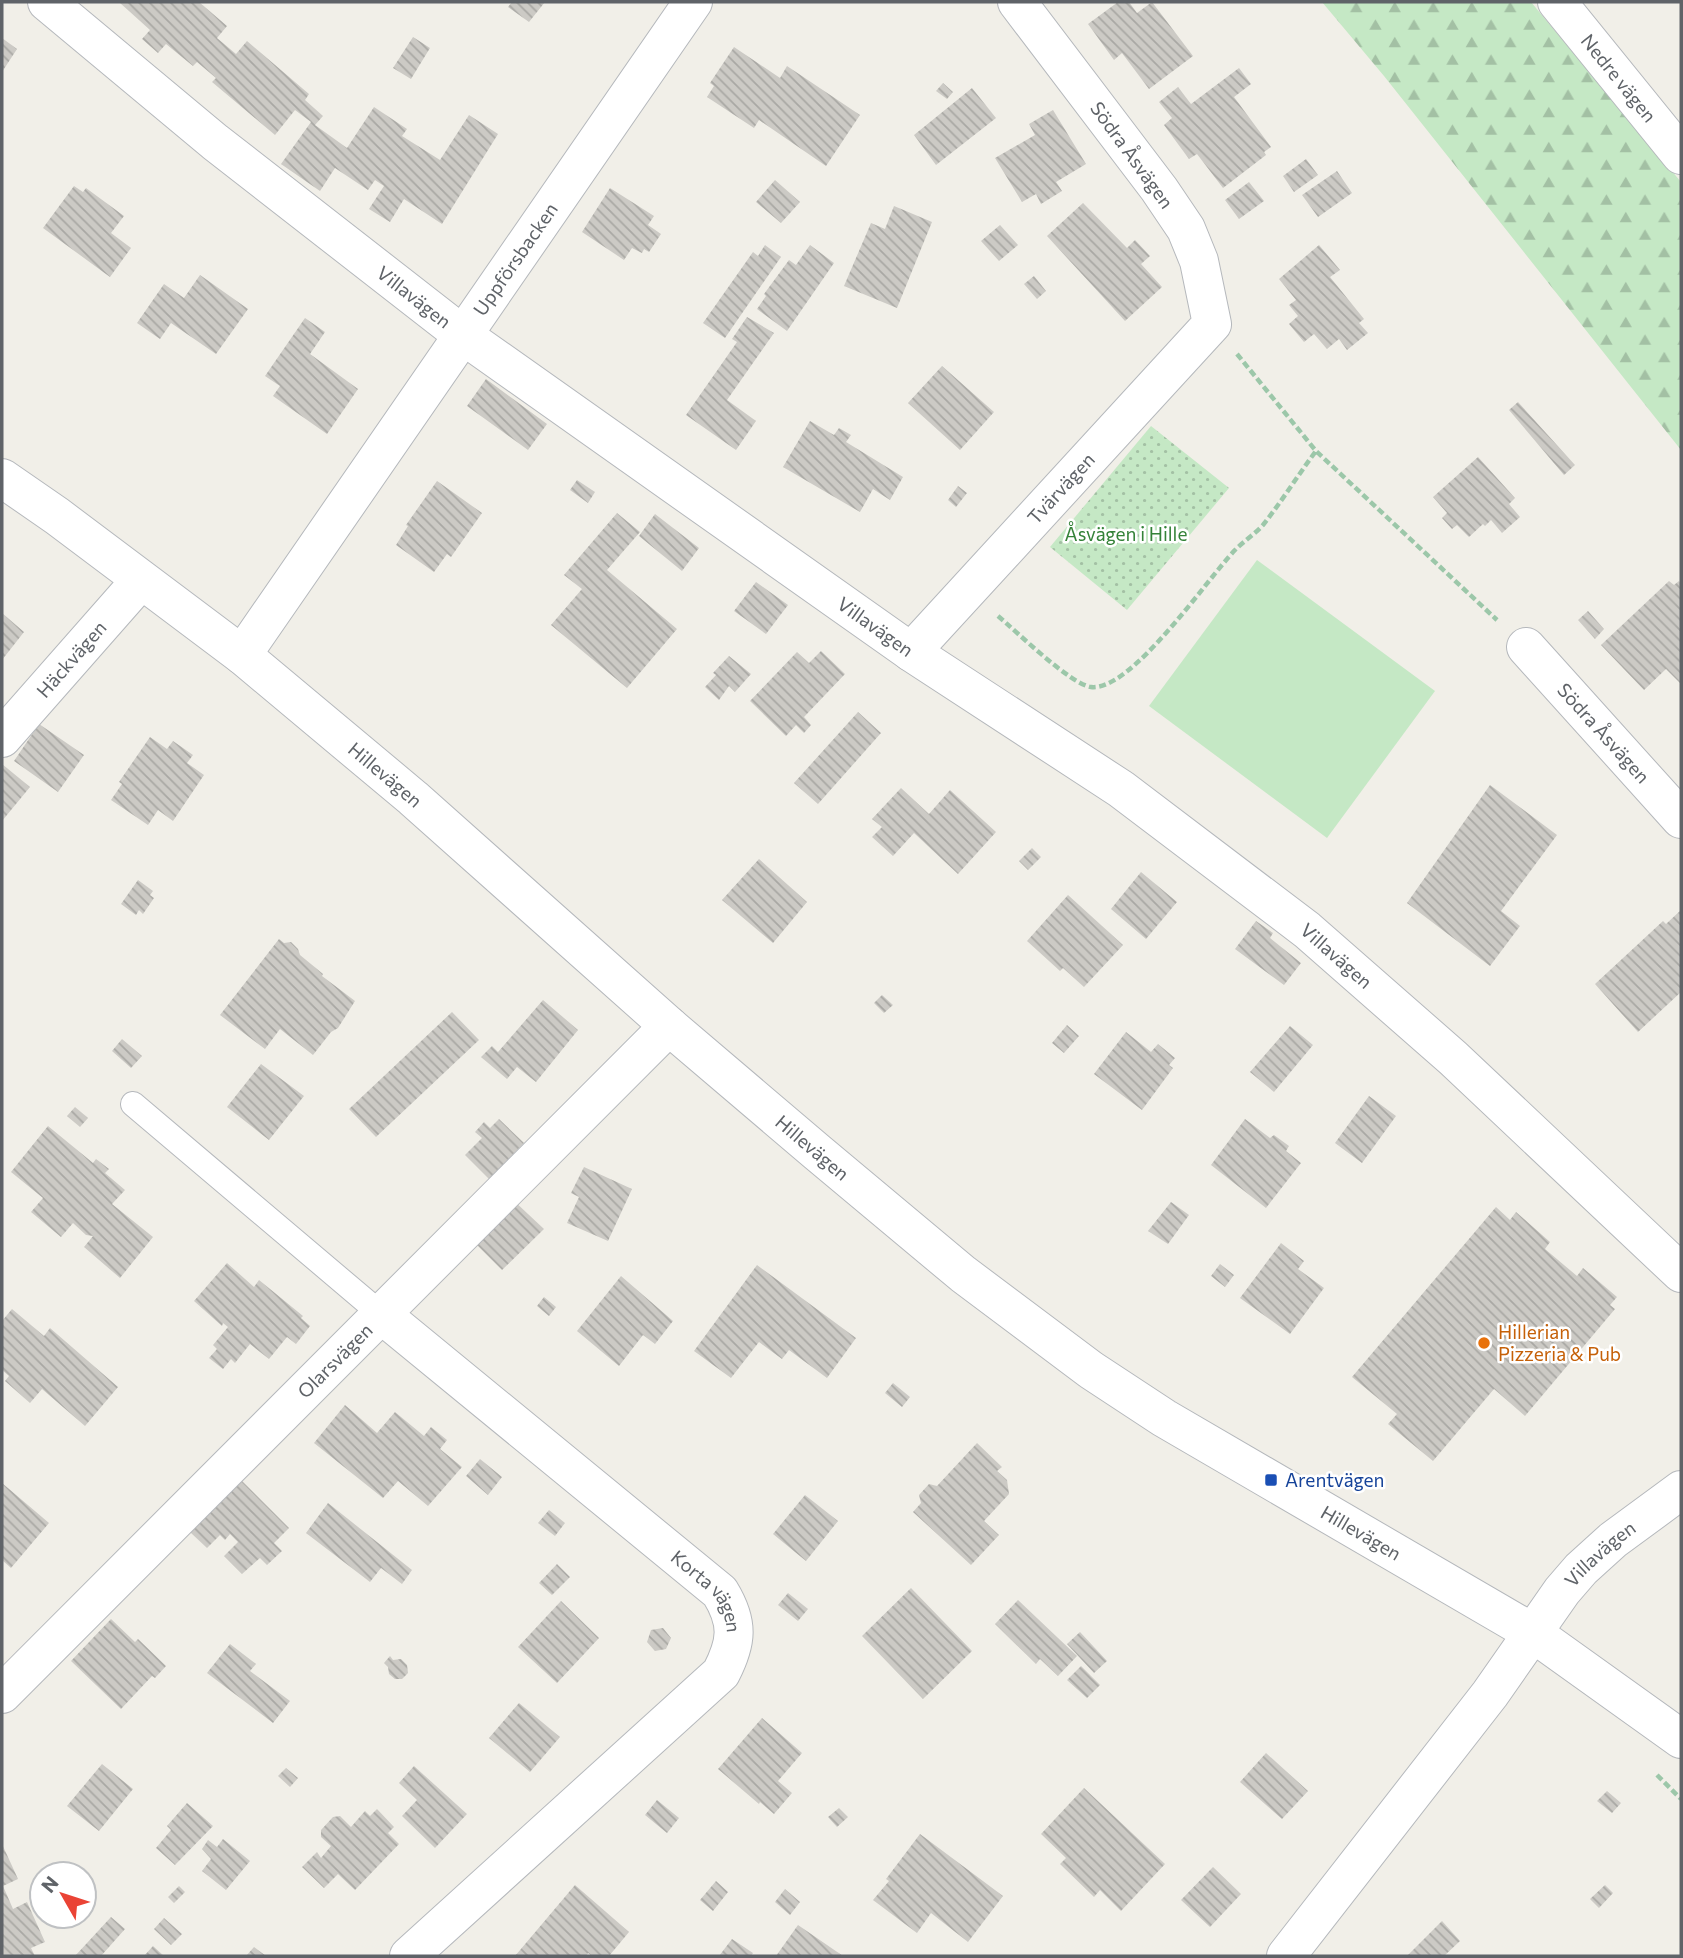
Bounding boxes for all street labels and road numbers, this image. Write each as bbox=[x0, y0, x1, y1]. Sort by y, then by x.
street label: Nedre vägen bbox=[1577, 29, 1662, 127]
street label: Södra Åsvägen bbox=[1086, 96, 1180, 213]
street label: Uppförsbacken bbox=[468, 198, 562, 320]
street label: Villavägen bbox=[373, 261, 456, 333]
street label: Tvärvägen bbox=[1022, 448, 1099, 528]
street label: Villavägen bbox=[833, 592, 918, 661]
street label: Häckvägen bbox=[31, 616, 111, 702]
street label: Södra Åsvägen bbox=[1553, 678, 1655, 788]
street label: Hillevägen bbox=[344, 737, 427, 812]
street label: Villavägen bbox=[1296, 918, 1377, 993]
street label: Hillevägen bbox=[771, 1110, 854, 1185]
street label: Olarsvägen bbox=[292, 1318, 377, 1403]
street label: Hillevägen bbox=[1317, 1500, 1406, 1565]
street label: Villavägen bbox=[1559, 1516, 1640, 1591]
street label: Korta vägen bbox=[667, 1545, 746, 1633]

